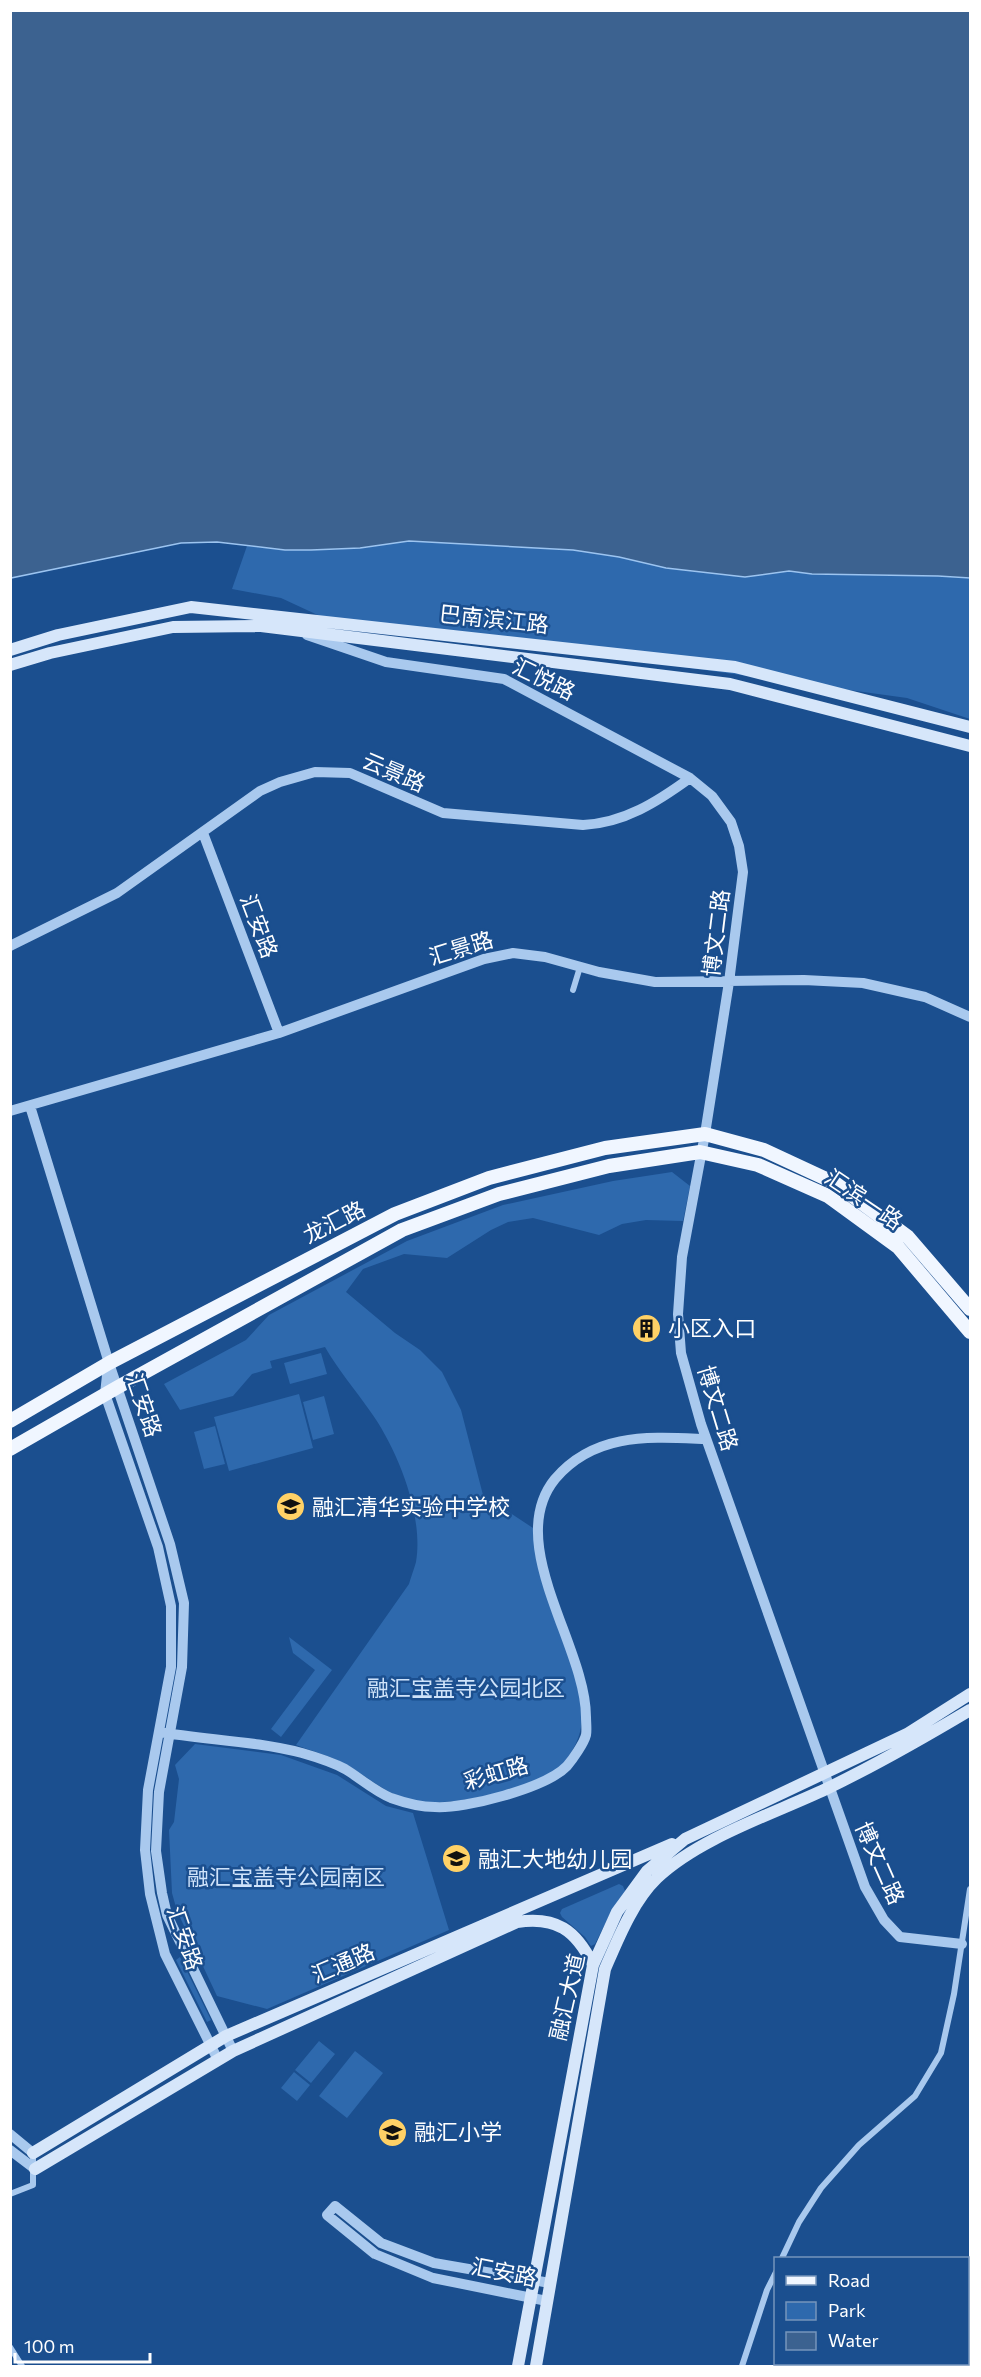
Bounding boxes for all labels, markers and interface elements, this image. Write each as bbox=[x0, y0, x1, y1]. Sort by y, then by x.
street label: 巴南滨江路 bbox=[438, 599, 550, 638]
street label: 汇悦路 bbox=[509, 652, 580, 705]
street label: 云景路 bbox=[359, 746, 430, 797]
street label: 博文二路 bbox=[697, 888, 734, 978]
street label: 汇安路 bbox=[235, 890, 284, 961]
street label: 汇景路 bbox=[425, 925, 496, 970]
street label: 汇滨一路 bbox=[820, 1163, 908, 1234]
street label: 龙汇路 bbox=[298, 1195, 369, 1249]
building icon: 小区入口 bbox=[631, 1312, 663, 1344]
place label: 小区入口 bbox=[668, 1314, 756, 1341]
street label: 博文二路 bbox=[693, 1362, 744, 1454]
street label: 汇安路 bbox=[121, 1369, 168, 1440]
school or university icon: 融汇清华实验中学校 bbox=[275, 1491, 307, 1523]
place label: 融汇清华实验中学校 bbox=[312, 1493, 510, 1520]
park label: 融汇宝盖寺公园北区 bbox=[367, 1674, 565, 1701]
street label: 彩虹路 bbox=[460, 1750, 531, 1795]
street label: 博文二路 bbox=[850, 1817, 911, 1908]
school or university icon: 融汇大地幼儿园 bbox=[441, 1843, 473, 1875]
place label: 融汇大地幼儿园 bbox=[478, 1845, 632, 1872]
park label: 融汇宝盖寺公园南区 bbox=[187, 1863, 385, 1890]
street label: 汇安路 bbox=[162, 1902, 209, 1973]
street label: 汇通路 bbox=[307, 1937, 378, 1988]
street label: 融汇大道 bbox=[543, 1951, 590, 2043]
school or university icon: 融汇小学 bbox=[377, 2116, 409, 2148]
place label: 融汇小学 bbox=[414, 2118, 502, 2145]
street label: 汇安路 bbox=[469, 2252, 539, 2291]
legend bbox=[774, 2257, 969, 2365]
text: Road bbox=[828, 2269, 870, 2291]
text: Park bbox=[828, 2299, 866, 2321]
scale bar bbox=[15, 2326, 150, 2364]
text: Water bbox=[828, 2329, 879, 2351]
text: 100 m bbox=[24, 2335, 74, 2357]

